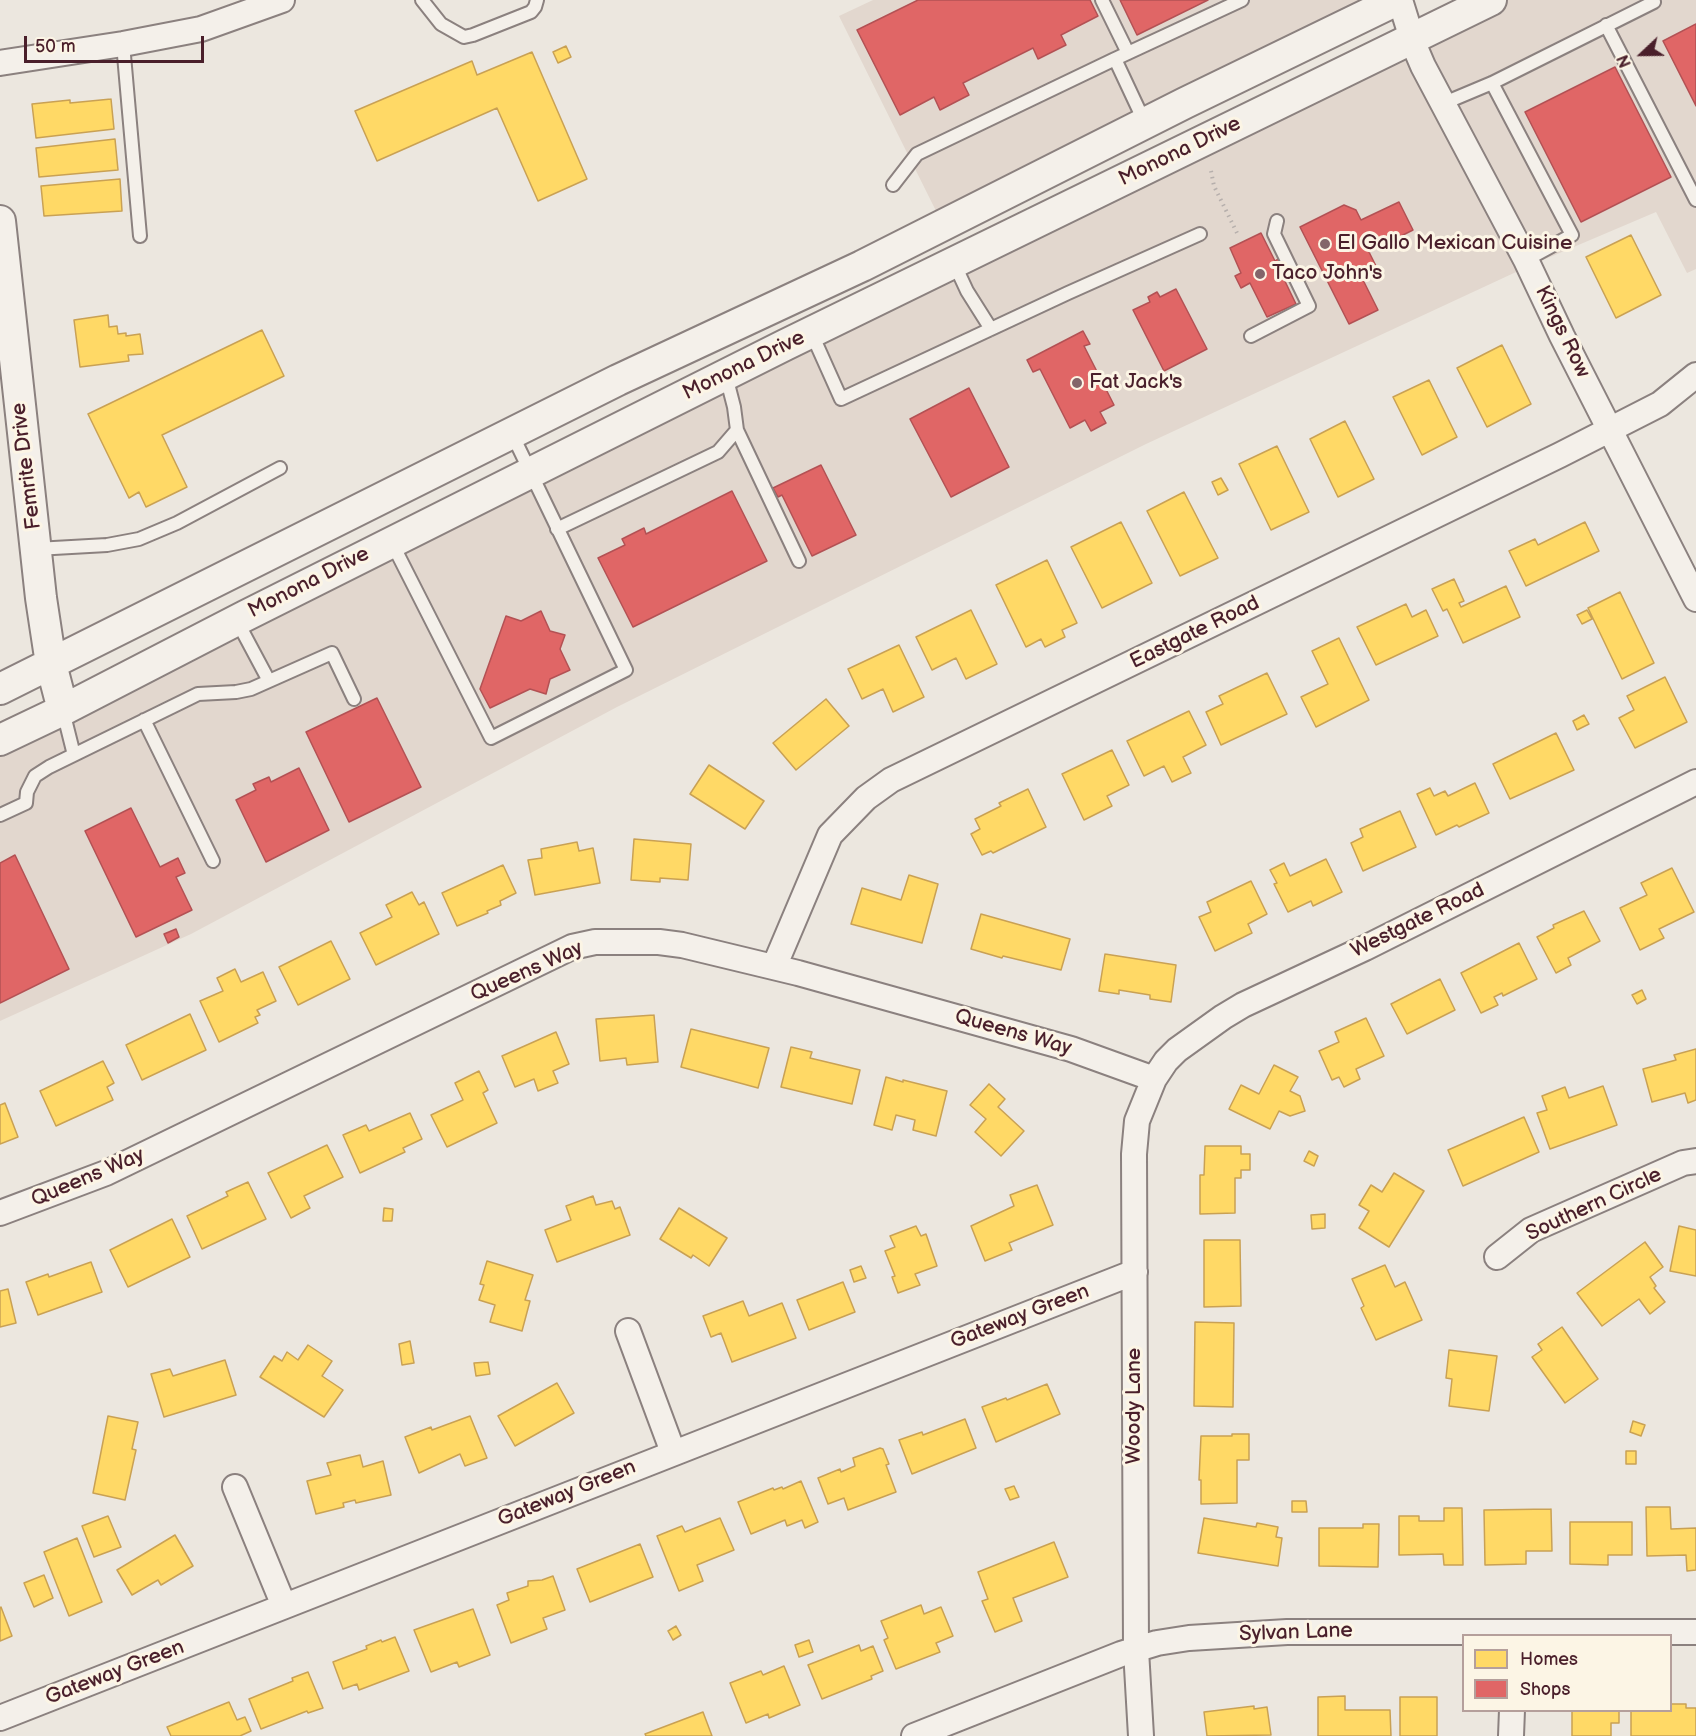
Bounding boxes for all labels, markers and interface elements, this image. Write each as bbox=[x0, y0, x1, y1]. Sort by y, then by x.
scale bar bbox=[27, 24, 207, 62]
north arrow bbox=[1612, 24, 1672, 84]
text: 50 m bbox=[35, 36, 76, 57]
text: N bbox=[1614, 52, 1636, 70]
street label: Monona Drive bbox=[1115, 112, 1245, 192]
place label: El Gallo Mexican Cuisine bbox=[1337, 231, 1572, 257]
marker: El Gallo Mexican Cuisine bbox=[1318, 237, 1332, 251]
place label: Taco John's bbox=[1272, 261, 1382, 287]
marker: Taco John's bbox=[1253, 267, 1267, 281]
street label: Kings Row bbox=[1529, 282, 1595, 382]
street label: Monona Drive bbox=[679, 326, 809, 406]
place label: Fat Jack's bbox=[1089, 370, 1182, 396]
marker: Fat Jack's bbox=[1070, 376, 1084, 390]
street label: Femrite Drive bbox=[7, 401, 47, 531]
street label: Monona Drive bbox=[244, 542, 374, 624]
street label: Eastgate Road bbox=[1126, 591, 1264, 675]
street label: Westgate Road bbox=[1347, 878, 1489, 964]
street label: Queens Way bbox=[467, 936, 587, 1008]
street label: Queens Way bbox=[952, 1004, 1074, 1062]
street label: Queens Way bbox=[28, 1143, 148, 1213]
street label: Southern Circle bbox=[1522, 1163, 1666, 1247]
street label: Gateway Green bbox=[947, 1279, 1093, 1355]
street label: Woody Lane bbox=[1122, 1348, 1148, 1464]
street label: Gateway Green bbox=[494, 1455, 640, 1533]
street label: Sylvan Lane bbox=[1239, 1618, 1353, 1648]
legend bbox=[1462, 1634, 1672, 1712]
street label: Gateway Green bbox=[42, 1635, 188, 1711]
text: Homes bbox=[1520, 1649, 1578, 1670]
text: Shops bbox=[1520, 1679, 1570, 1700]

